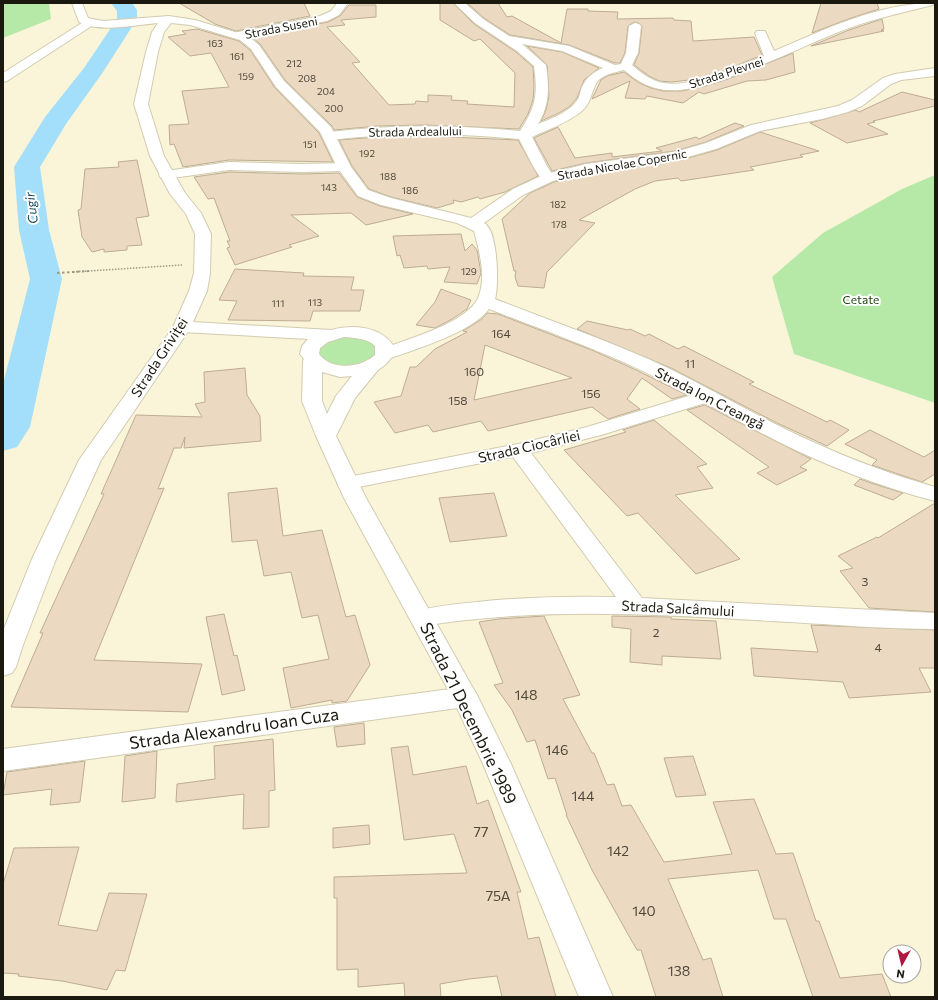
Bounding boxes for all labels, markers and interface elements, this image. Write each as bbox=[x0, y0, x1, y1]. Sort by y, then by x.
street label: Strada Suseni bbox=[243, 13, 319, 41]
house number: 163 bbox=[207, 37, 223, 49]
house number: 161 bbox=[230, 50, 244, 62]
street label: Strada Plevnei bbox=[687, 53, 765, 91]
house number: 212 bbox=[286, 57, 302, 69]
house number: 159 bbox=[238, 70, 254, 82]
house number: 208 bbox=[298, 72, 316, 84]
house number: 204 bbox=[317, 85, 335, 97]
house number: 200 bbox=[325, 102, 343, 114]
street label: Strada Ardealului bbox=[368, 123, 462, 139]
house number: 151 bbox=[303, 138, 317, 150]
street label: Strada Nicolae Copernic bbox=[556, 146, 688, 182]
house number: 192 bbox=[359, 147, 375, 159]
house number: 188 bbox=[380, 170, 396, 182]
house number: 143 bbox=[321, 181, 337, 193]
house number: 186 bbox=[402, 184, 418, 196]
water label: Cugir bbox=[21, 190, 41, 225]
house number: 182 bbox=[550, 198, 566, 210]
house number: 178 bbox=[551, 218, 567, 230]
house number: 129 bbox=[461, 265, 477, 277]
park label: Cetate bbox=[843, 292, 879, 306]
house number: 113 bbox=[308, 296, 322, 308]
house number: 111 bbox=[272, 297, 284, 309]
street label: Strada Griviței bbox=[127, 314, 192, 401]
house number: 164 bbox=[491, 326, 511, 340]
house number: 11 bbox=[685, 356, 695, 370]
street label: Strada Ion Creangă bbox=[653, 363, 767, 433]
house number: 160 bbox=[464, 364, 484, 378]
house number: 156 bbox=[581, 386, 601, 400]
house number: 158 bbox=[448, 393, 468, 407]
street label: Strada Ciocârliei bbox=[476, 426, 582, 466]
house number: 3 bbox=[862, 574, 869, 588]
street label: Strada Salcâmului bbox=[621, 597, 735, 619]
street label: Strada 21 Decembrie 1989 bbox=[416, 619, 522, 807]
house number: 2 bbox=[653, 625, 660, 639]
house number: 4 bbox=[874, 640, 882, 654]
house number: 148 bbox=[515, 686, 537, 703]
street label: Strada Alexandru Ioan Cuza bbox=[128, 703, 340, 753]
house number: 146 bbox=[546, 741, 568, 758]
house number: 144 bbox=[572, 787, 595, 804]
house number: 77 bbox=[474, 823, 488, 840]
house number: 142 bbox=[607, 842, 629, 859]
house number: 75A bbox=[486, 887, 511, 904]
house number: 140 bbox=[632, 902, 656, 919]
north arrow bbox=[882, 944, 922, 984]
house number: 138 bbox=[668, 962, 690, 979]
text: N bbox=[896, 967, 906, 981]

